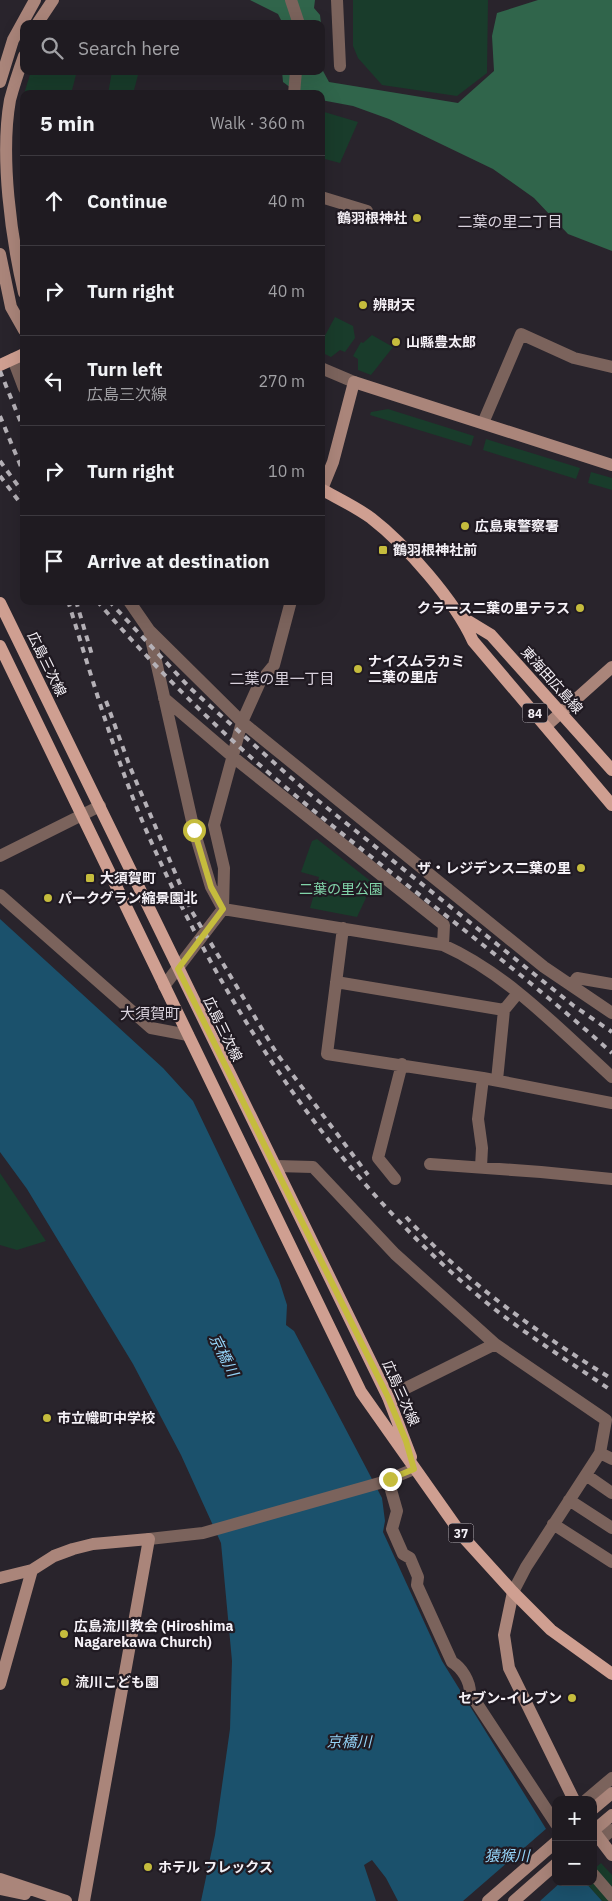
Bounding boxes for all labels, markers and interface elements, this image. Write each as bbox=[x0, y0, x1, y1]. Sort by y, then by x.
search box bbox=[20, 20, 325, 75]
icon: search bbox=[38, 34, 66, 62]
text: Search here bbox=[78, 36, 180, 60]
text: 5 min bbox=[40, 109, 95, 137]
text: Walk · 360 m bbox=[210, 113, 305, 133]
icon: ahead bbox=[40, 187, 68, 215]
text: Continue bbox=[87, 189, 167, 213]
text: 40 m bbox=[268, 191, 305, 211]
place label: 鶴羽根神社 bbox=[337, 209, 407, 227]
marker: 鶴羽根神社 bbox=[411, 212, 423, 224]
district label: 二葉の里二丁目 bbox=[457, 212, 563, 231]
icon: right bbox=[40, 277, 68, 305]
text: Turn right bbox=[87, 279, 174, 303]
text: 40 m bbox=[268, 281, 305, 301]
place label: 辨財天 bbox=[373, 296, 415, 314]
marker: 辨財天 bbox=[357, 299, 369, 311]
place label: 山縣豊太郎 bbox=[406, 333, 476, 351]
marker: 山縣豊太郎 bbox=[390, 336, 402, 348]
text: Turn left bbox=[87, 357, 163, 381]
icon: left bbox=[40, 367, 68, 395]
text: 270 m bbox=[258, 371, 305, 391]
text: 広島三次線 bbox=[87, 384, 167, 404]
icon: right bbox=[40, 457, 68, 485]
text: Turn right bbox=[87, 459, 174, 483]
text: 10 m bbox=[268, 461, 305, 481]
place label: 広島東警察署 bbox=[475, 517, 559, 535]
marker: 広島東警察署 bbox=[459, 520, 471, 532]
place label: 鶴羽根神社前 bbox=[393, 541, 477, 559]
marker: 鶴羽根神社前 bbox=[377, 544, 389, 556]
icon: arrive bbox=[40, 547, 68, 575]
text: Arrive at destination bbox=[87, 549, 270, 573]
place label: クラース二葉の里テラス bbox=[417, 599, 570, 617]
marker: クラース二葉の里テラス bbox=[574, 602, 586, 614]
street label: 広島三次線 bbox=[24, 629, 70, 699]
street label: 東海田広島線 bbox=[517, 643, 587, 717]
place label: ナイスムラカミ 二葉の里店 bbox=[368, 652, 465, 686]
marker: ナイスムラカミ 二葉の里店 bbox=[352, 663, 364, 675]
district label: 二葉の里一丁目 bbox=[229, 669, 335, 688]
road number: 84 bbox=[522, 704, 548, 722]
route start bbox=[183, 819, 206, 842]
place label: ザ・レジデンス二葉の里 bbox=[417, 859, 571, 877]
marker: ザ・レジデンス二葉の里 bbox=[575, 862, 587, 874]
place label: 大須賀町 bbox=[100, 869, 156, 887]
marker: 大須賀町 bbox=[84, 872, 96, 884]
park label: 二葉の里公園 bbox=[299, 880, 383, 898]
place label: パークグラン縮景園北 bbox=[58, 889, 197, 907]
marker: パークグラン縮景園北 bbox=[42, 892, 54, 904]
street label: 広島三次線 bbox=[200, 994, 246, 1064]
district label: 大須賀町 bbox=[120, 1004, 180, 1023]
water label: 京橋川 bbox=[205, 1331, 244, 1381]
street label: 広島三次線 bbox=[379, 1357, 423, 1429]
place label: 市立幟町中学校 bbox=[57, 1409, 155, 1427]
marker: 市立幟町中学校 bbox=[41, 1412, 53, 1424]
route end bbox=[379, 1468, 402, 1491]
road number: 37 bbox=[448, 1524, 474, 1542]
place label: 広島流川教会 (Hiroshima Nagarekawa Church) bbox=[74, 1617, 234, 1651]
marker: 広島流川教会 (Hiroshima Nagarekawa Church) bbox=[58, 1628, 70, 1640]
place label: 流川こども園 bbox=[75, 1673, 159, 1691]
marker: 流川こども園 bbox=[59, 1676, 71, 1688]
place label: セブン-イレブン bbox=[458, 1689, 562, 1707]
marker: セブン-イレブン bbox=[566, 1692, 578, 1704]
water label: 京橋川 bbox=[326, 1732, 373, 1751]
map controls bbox=[552, 1796, 597, 1886]
button: + bbox=[552, 1796, 597, 1841]
button: − bbox=[552, 1841, 597, 1886]
water label: 猿猴川 bbox=[484, 1846, 531, 1865]
place label: ホテル フレックス bbox=[158, 1858, 273, 1876]
marker: ホテル フレックス bbox=[142, 1861, 154, 1873]

